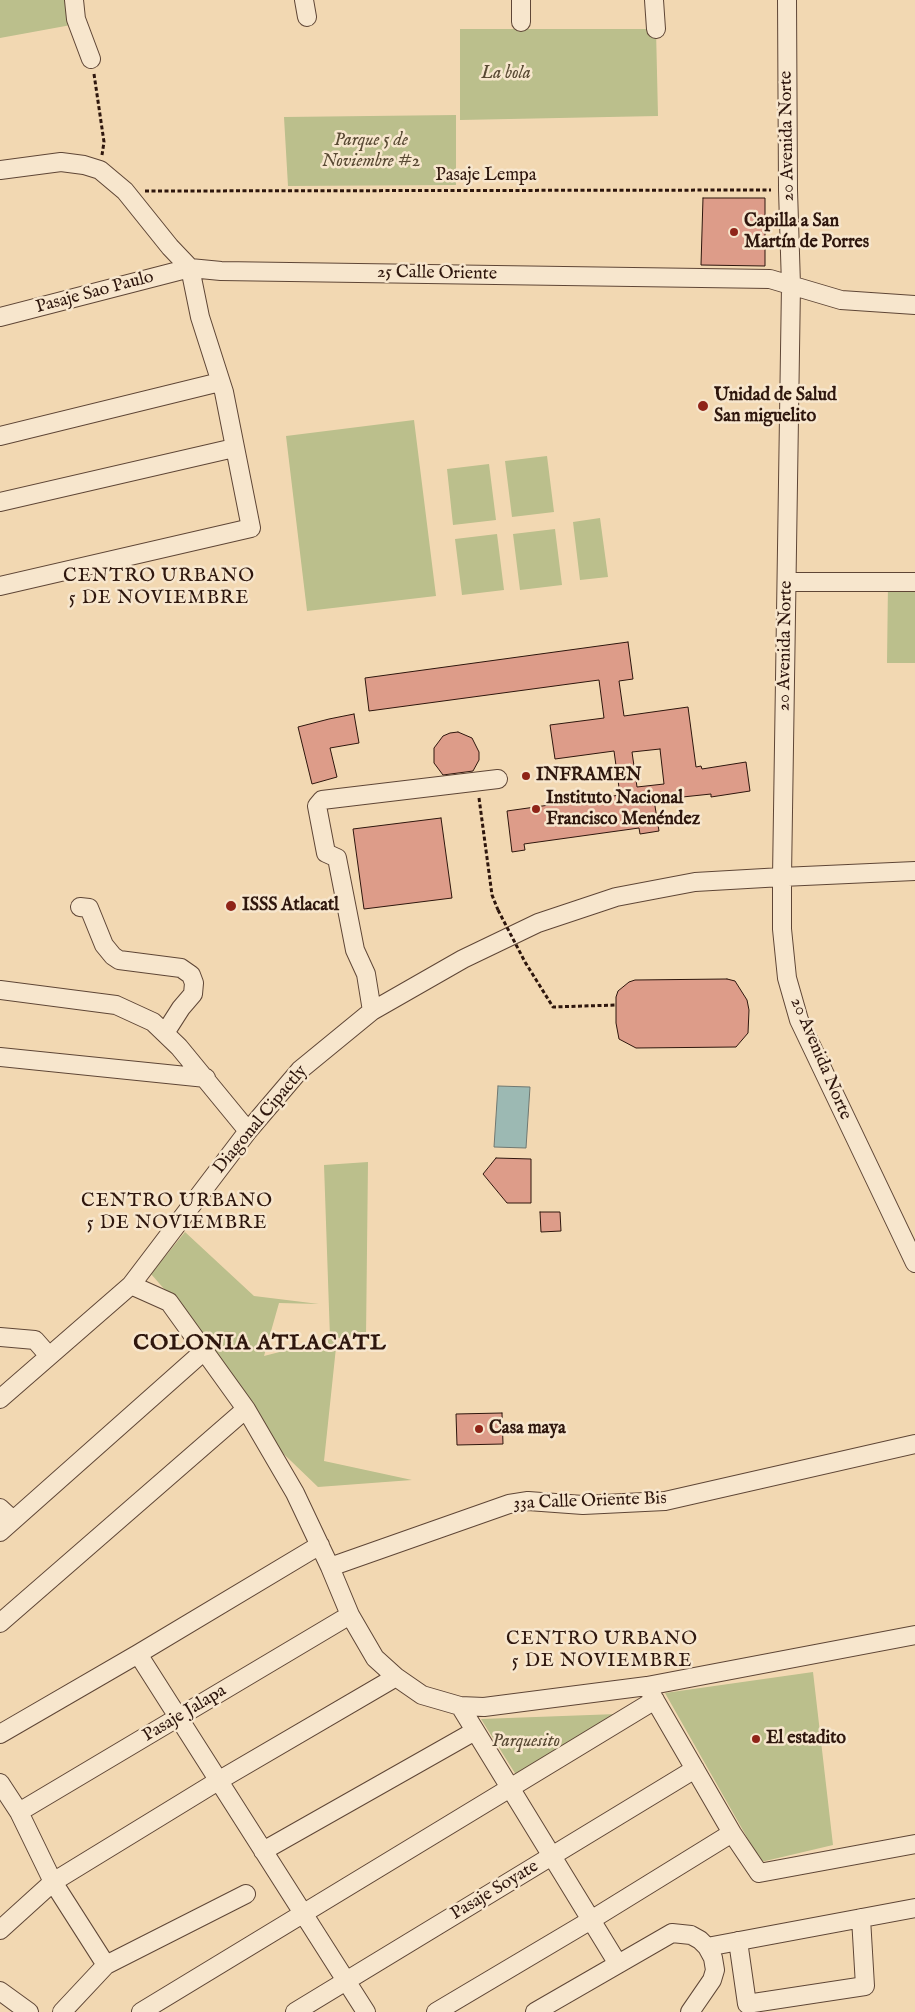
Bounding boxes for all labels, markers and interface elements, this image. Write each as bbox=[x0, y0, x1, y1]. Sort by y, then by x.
park label: La bola bbox=[481, 63, 531, 85]
street label: 20 Avenida Norte bbox=[776, 71, 800, 201]
park label: Parque 5 de Noviembre #2 bbox=[322, 130, 420, 172]
street label: Pasaje Lempa bbox=[435, 165, 537, 187]
place label: Capilla a San Martín de Porres bbox=[744, 211, 869, 253]
marker: Capilla a San Martín de Porres bbox=[728, 226, 740, 238]
street label: 25 Calle Oriente bbox=[377, 262, 497, 286]
street label: Pasaje Sao Paulo bbox=[34, 267, 156, 319]
place label: Unidad de Salud San miguelito bbox=[714, 385, 837, 428]
marker: Unidad de Salud San miguelito bbox=[696, 399, 710, 413]
district label: CENTRO URBANO 5 DE NOVIEMBRE bbox=[61, 566, 257, 610]
street label: 20 Avenida Norte bbox=[774, 581, 798, 711]
place label: INFRAMEN bbox=[536, 765, 641, 787]
marker: INFRAMEN bbox=[520, 770, 532, 782]
place label: Instituto Nacional Francisco Menéndez bbox=[546, 788, 700, 831]
marker: Instituto Nacional Francisco Menéndez bbox=[530, 803, 542, 815]
place label: ISSS Atlacatl bbox=[242, 895, 339, 917]
marker: ISSS Atlacatl bbox=[224, 899, 238, 913]
street label: 20 Avenida Norte bbox=[785, 995, 855, 1123]
street label: Diagonal Cipactly bbox=[209, 1061, 313, 1179]
district label: CENTRO URBANO 5 DE NOVIEMBRE bbox=[79, 1191, 275, 1235]
district label: COLONIA ATLACATL bbox=[131, 1331, 389, 1357]
place label: Casa maya bbox=[489, 1418, 566, 1440]
marker: Casa maya bbox=[473, 1423, 485, 1435]
street label: 33a Calle Oriente Bis bbox=[513, 1489, 667, 1515]
district label: CENTRO URBANO 5 DE NOVIEMBRE bbox=[504, 1629, 700, 1673]
street label: Pasaje Jalapa bbox=[139, 1681, 231, 1747]
place label: El estadito bbox=[766, 1728, 846, 1750]
park label: Parquesito bbox=[492, 1731, 560, 1753]
marker: El estadito bbox=[750, 1733, 762, 1745]
street label: Pasaje Soyate bbox=[447, 1856, 543, 1926]

